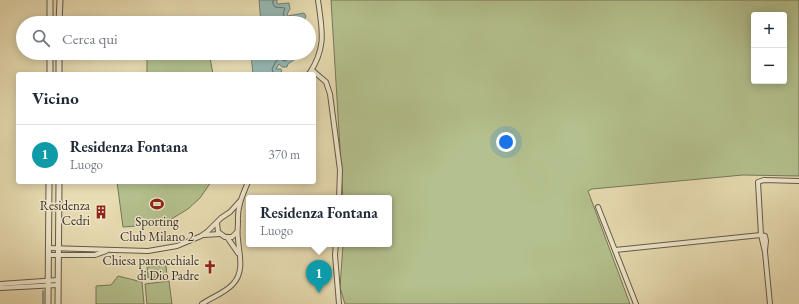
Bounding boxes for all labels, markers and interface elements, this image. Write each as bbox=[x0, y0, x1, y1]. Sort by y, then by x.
map controls bbox=[751, 12, 787, 84]
button: + bbox=[751, 12, 787, 48]
search box bbox=[16, 16, 316, 60]
icon: search bbox=[30, 27, 52, 49]
text: Cerca qui bbox=[62, 29, 118, 48]
button: − bbox=[751, 48, 787, 84]
text: Vicino bbox=[32, 87, 79, 109]
your location bbox=[496, 132, 516, 152]
text: Residenza Fontana bbox=[70, 137, 188, 156]
text: 1 bbox=[42, 146, 48, 163]
text: 370 m bbox=[269, 146, 300, 163]
text: Luogo bbox=[70, 156, 103, 173]
popup bbox=[246, 195, 392, 247]
sports icon: Sporting Club Milano 2 bbox=[149, 196, 165, 212]
place label: Residenza Cedri bbox=[40, 197, 91, 229]
text: Residenza Fontana bbox=[260, 203, 378, 222]
building icon: Residenza Cedri bbox=[93, 204, 109, 220]
place label: Sporting Club Milano 2 bbox=[120, 213, 195, 245]
text: Luogo bbox=[260, 222, 293, 239]
place label: Chiesa parrocchiale di Dio Padre bbox=[102, 252, 199, 284]
church icon: Chiesa parrocchiale di Dio Padre bbox=[202, 259, 218, 275]
pin: 1 bbox=[306, 260, 332, 293]

